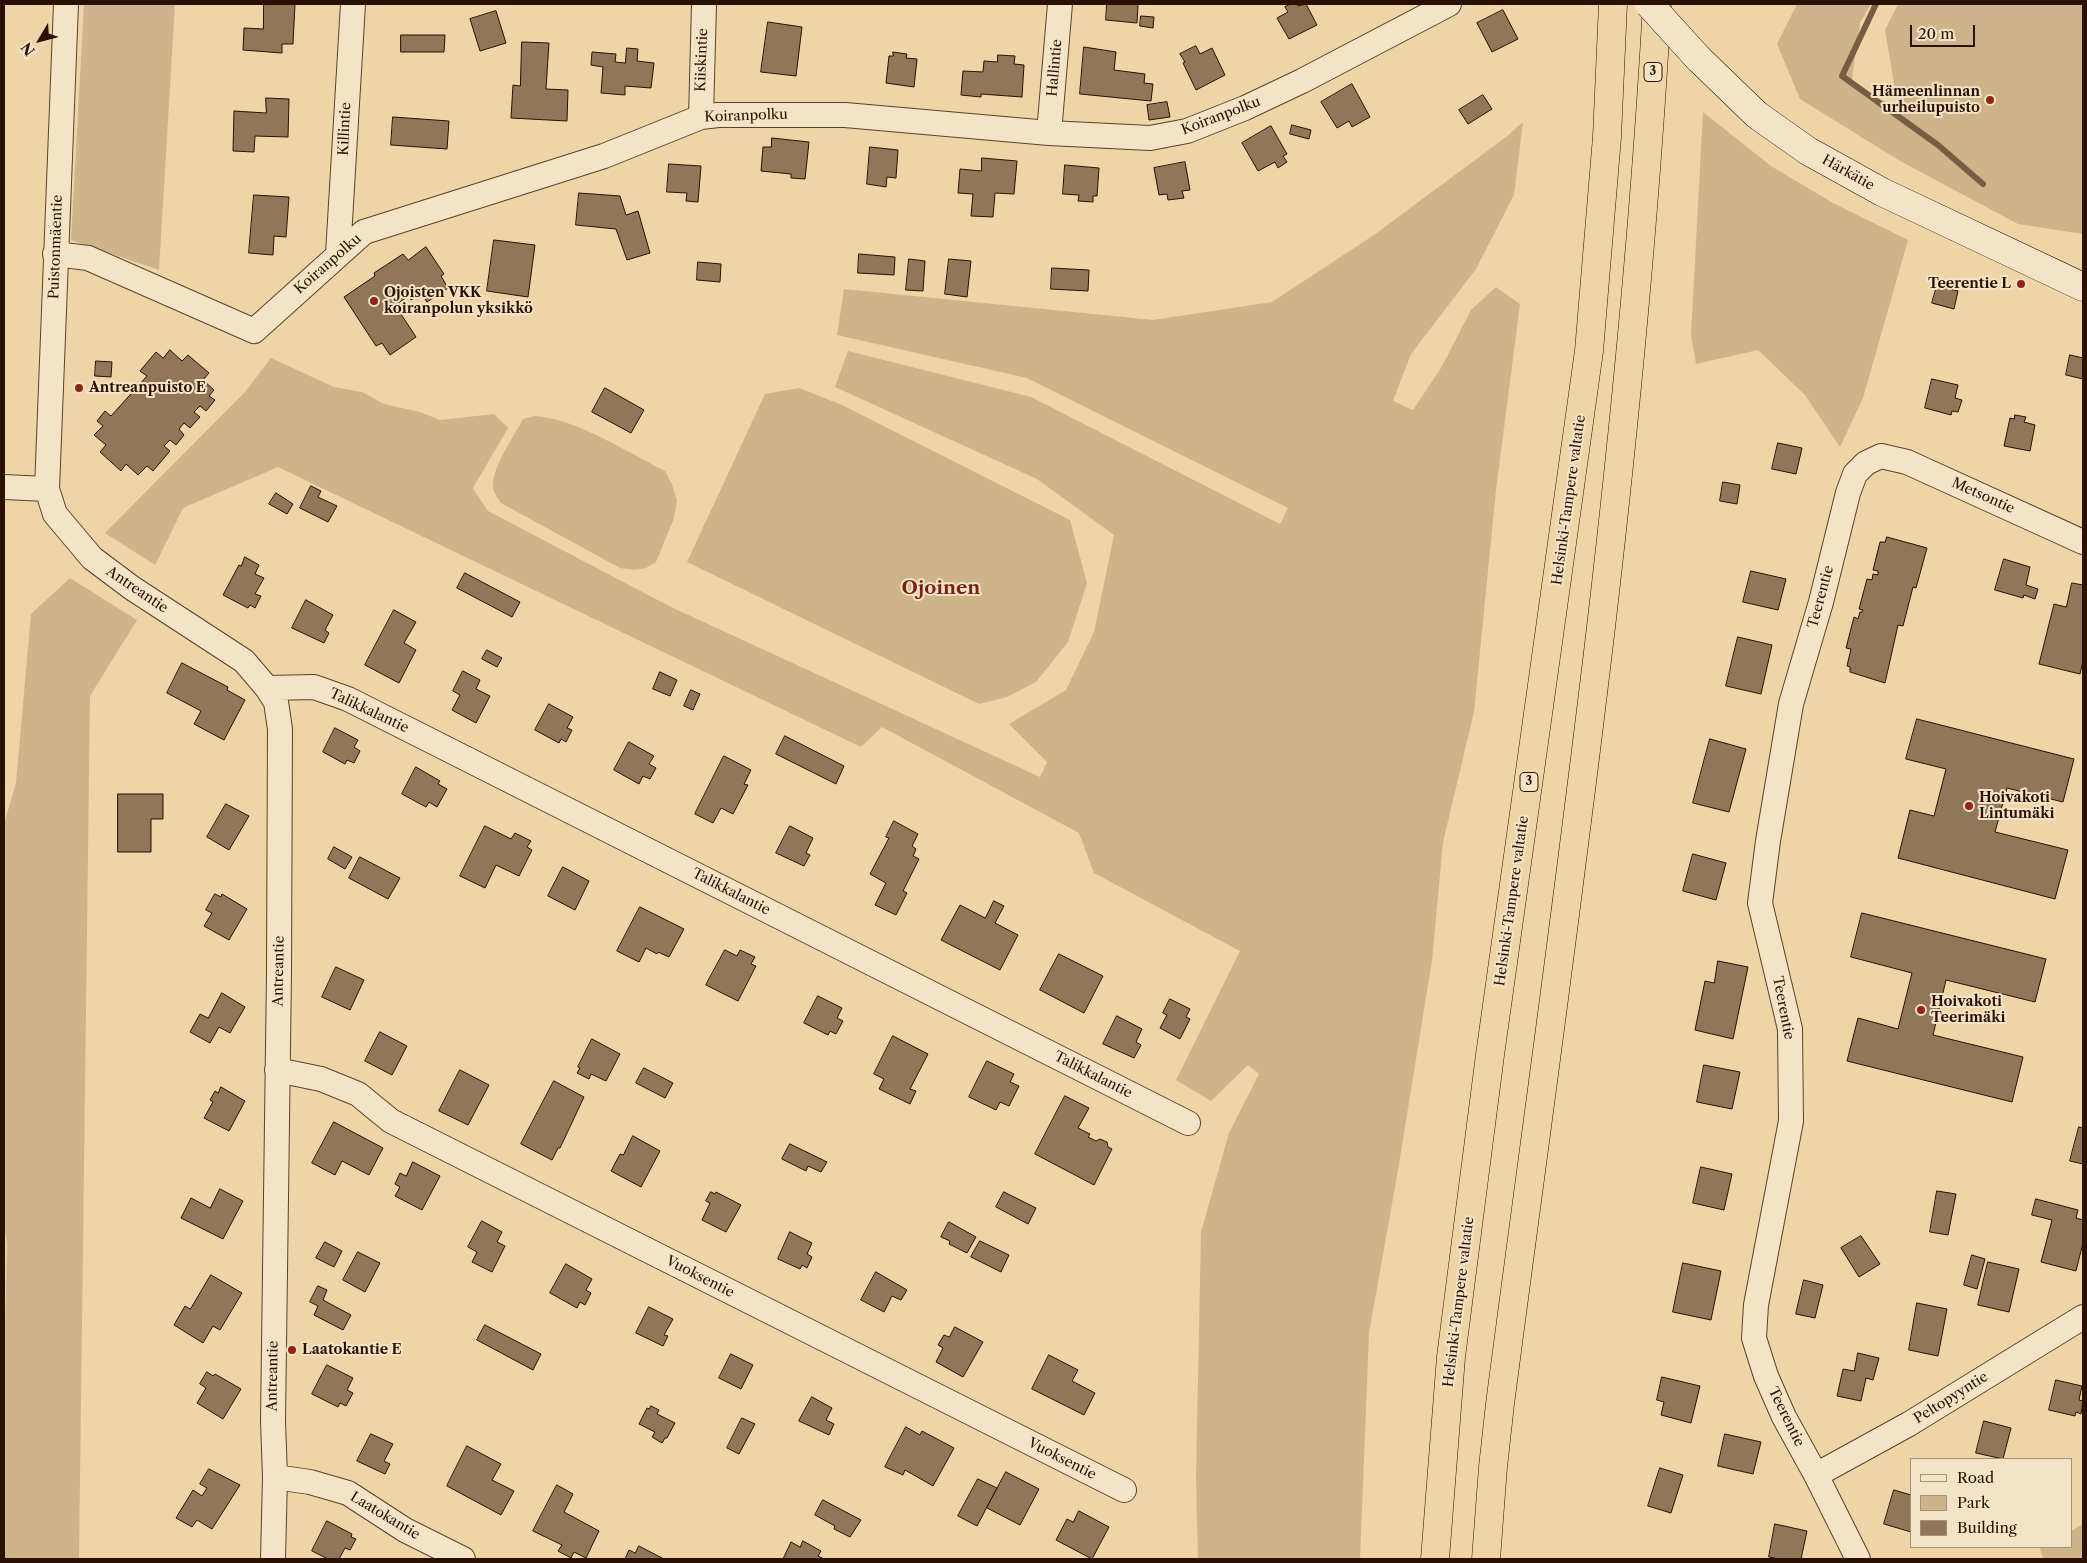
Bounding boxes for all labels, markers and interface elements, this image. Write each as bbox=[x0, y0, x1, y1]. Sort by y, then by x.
north arrow bbox=[15, 15, 65, 65]
scale bar bbox=[1912, 15, 1977, 47]
text: 20 m bbox=[1918, 24, 1954, 43]
street label: Kiiskintie bbox=[692, 28, 712, 92]
text: N bbox=[17, 39, 39, 59]
street label: Hallintie bbox=[1044, 39, 1066, 97]
road number: 3 bbox=[1644, 62, 1662, 82]
place label: Hämeenlinnan urheilupuisto bbox=[1872, 84, 1980, 116]
street label: Koiranpolku bbox=[1179, 93, 1263, 139]
marker: Hämeenlinnan urheilupuisto bbox=[1984, 94, 1996, 106]
street label: Killintie bbox=[335, 102, 355, 156]
street label: Koiranpolku bbox=[704, 106, 788, 126]
street label: Härkätie bbox=[1819, 152, 1877, 194]
street label: Puistonmäentie bbox=[46, 194, 66, 300]
street label: Koiranpolku bbox=[291, 230, 365, 298]
place label: Teerentie L bbox=[1928, 276, 2011, 292]
marker: Teerentie L bbox=[2015, 278, 2027, 290]
place label: Ojoisten VKK koiranpolun yksikkö bbox=[384, 285, 533, 318]
marker: Ojoisten VKK koiranpolun yksikkö bbox=[368, 295, 380, 307]
place label: Antreanpuisto E bbox=[89, 380, 206, 396]
marker: Antreanpuisto E bbox=[73, 382, 85, 394]
street label: Helsinki-Tampere valtatie bbox=[1549, 414, 1589, 586]
street label: Metsontie bbox=[1949, 475, 2017, 517]
street label: Antreantie bbox=[103, 563, 171, 617]
street label: Teerentie bbox=[1805, 564, 1837, 630]
district label: Ojoinen bbox=[902, 578, 980, 600]
street label: Talikkalantie bbox=[327, 685, 411, 737]
road number: 3 bbox=[1520, 772, 1538, 792]
place label: Hoivakoti Lintumäki bbox=[1979, 790, 2054, 822]
marker: Hoivakoti Lintumäki bbox=[1963, 800, 1975, 812]
street label: Helsinki-Tampere valtatie bbox=[1492, 815, 1532, 987]
street label: Talikkalantie bbox=[689, 865, 773, 919]
street label: Antreantie bbox=[270, 935, 288, 1007]
street label: Teerentie bbox=[1769, 975, 1797, 1041]
place label: Hoivakoti Teerimäki bbox=[1931, 994, 2005, 1026]
marker: Hoivakoti Teerimäki bbox=[1915, 1004, 1927, 1016]
street label: Talikkalantie bbox=[1051, 1048, 1135, 1102]
street label: Helsinki-Tampere valtatie bbox=[1440, 1216, 1478, 1388]
street label: Vuoksentie bbox=[663, 1253, 737, 1301]
street label: Antreantie bbox=[264, 1340, 282, 1412]
place label: Laatokantie E bbox=[302, 1342, 402, 1358]
marker: Laatokantie E bbox=[286, 1344, 298, 1356]
street label: Peltopyyntie bbox=[1911, 1369, 1991, 1427]
street label: Teerentie bbox=[1764, 1384, 1808, 1450]
street label: Vuoksentie bbox=[1025, 1435, 1099, 1483]
legend bbox=[1910, 1458, 2072, 1548]
text: Road bbox=[1957, 1468, 1994, 1487]
street label: Laatokantie bbox=[347, 1489, 423, 1543]
text: Park bbox=[1957, 1493, 1990, 1512]
text: Building bbox=[1957, 1518, 2017, 1537]

